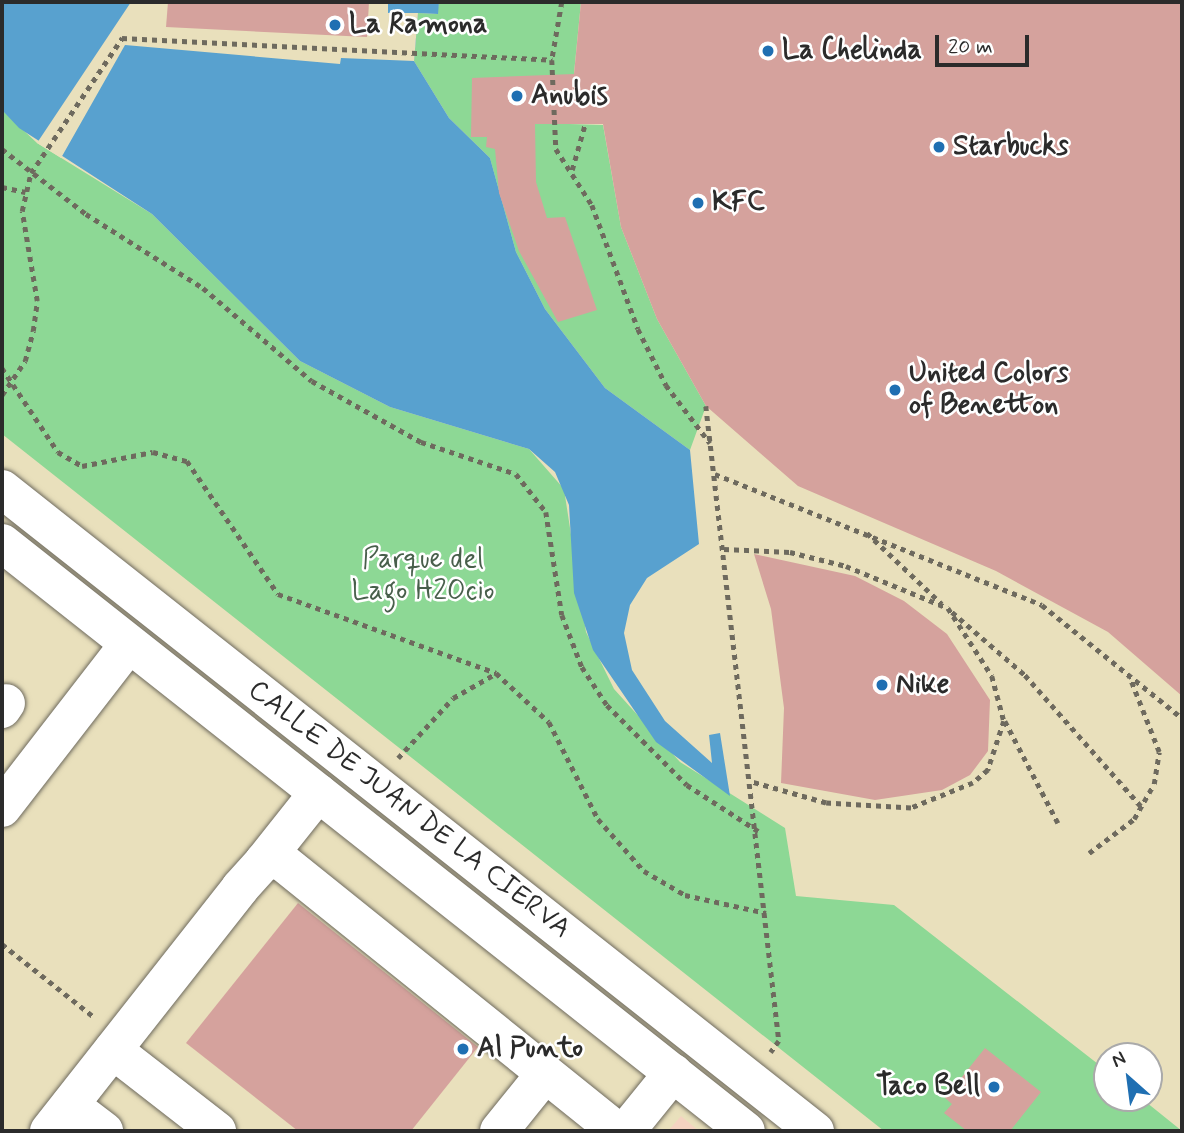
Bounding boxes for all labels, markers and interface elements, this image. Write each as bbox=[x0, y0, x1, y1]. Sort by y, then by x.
place label: La Ramona bbox=[349, 8, 495, 42]
marker: La Ramona bbox=[327, 17, 343, 33]
scale bar bbox=[939, 21, 1034, 65]
text: 20 m bbox=[948, 33, 993, 61]
place label: La Chelinda bbox=[782, 34, 928, 68]
marker: La Chelinda bbox=[760, 43, 776, 59]
place label: Anubis bbox=[531, 79, 608, 113]
marker: Anubis bbox=[509, 88, 525, 104]
place label: Starbucks bbox=[953, 130, 1068, 164]
marker: Starbucks bbox=[931, 139, 947, 155]
place label: KFC bbox=[712, 186, 765, 220]
marker: KFC bbox=[690, 195, 706, 211]
place label: United Colors of Benetton bbox=[909, 357, 1069, 423]
marker: United Colors of Benetton bbox=[887, 382, 903, 398]
park label: Parque del Lago H2Ocio bbox=[352, 543, 494, 609]
place label: Nike bbox=[896, 668, 949, 702]
street label: CALLE DE JUAN DE LA CIERVA bbox=[236, 669, 582, 951]
marker: Nike bbox=[874, 677, 890, 693]
place label: Al Punto bbox=[477, 1032, 578, 1066]
marker: Al Punto bbox=[455, 1041, 471, 1057]
north arrow bbox=[1093, 1042, 1163, 1112]
text: N bbox=[1107, 1046, 1130, 1074]
place label: Taco Bell bbox=[878, 1070, 980, 1104]
marker: Taco Bell bbox=[986, 1079, 1002, 1095]

